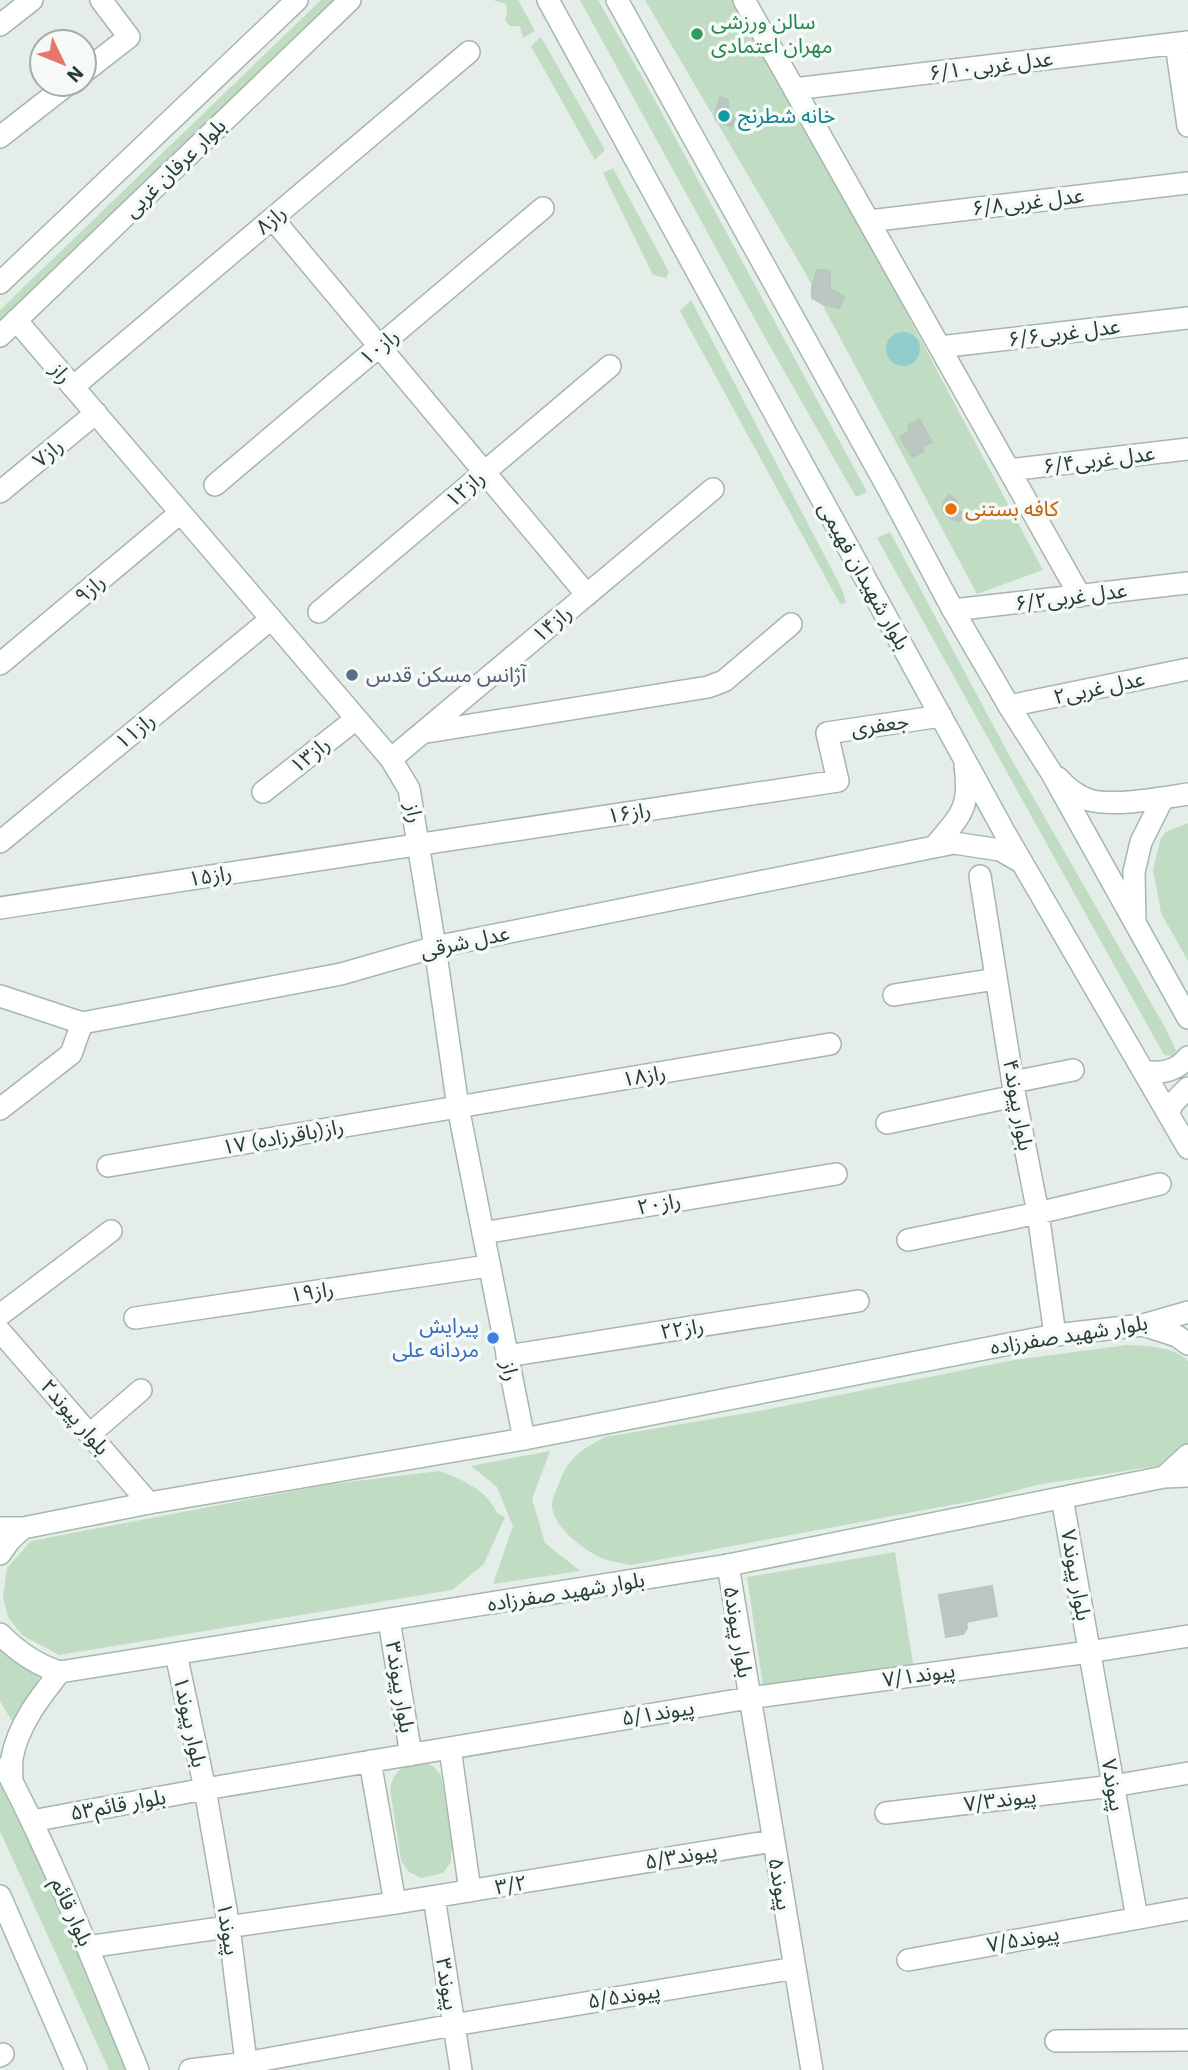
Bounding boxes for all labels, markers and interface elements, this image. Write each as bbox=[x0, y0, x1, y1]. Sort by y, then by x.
place label: سالن ورزشی مهران اعتمادی bbox=[711, 7, 832, 59]
marker: سالن ورزشی مهران اعتمادی bbox=[689, 26, 705, 42]
north arrow bbox=[28, 28, 98, 98]
street label: ۶/۱۰عدل غربی bbox=[927, 44, 1054, 87]
text: N bbox=[62, 61, 89, 88]
place label: خانه شطرنج bbox=[738, 101, 836, 131]
marker: خانه شطرنج bbox=[716, 108, 732, 124]
street label: بلوار عرفان غربی bbox=[117, 111, 231, 223]
street label: ۶/۸عدل غربی bbox=[970, 180, 1086, 222]
street label: راز۸ bbox=[249, 198, 292, 240]
street label: ۶/۶عدل غربی bbox=[1006, 311, 1122, 353]
street label: راز۱۰ bbox=[353, 321, 404, 371]
street label: راز bbox=[44, 355, 79, 389]
street label: راز۷ bbox=[26, 431, 69, 473]
street label: ۶/۴عدل غربی bbox=[1041, 438, 1157, 480]
street label: راز۱۲ bbox=[439, 463, 490, 513]
place label: کافه بستنی bbox=[965, 494, 1059, 522]
street label: بلوار شهیدان فهیمی bbox=[813, 496, 917, 655]
marker: کافه بستنی bbox=[943, 501, 959, 517]
street label: راز۹ bbox=[68, 567, 111, 609]
street label: ۶/۲عدل غربی bbox=[1013, 575, 1129, 617]
street label: راز۱۴ bbox=[526, 598, 577, 648]
place label: آژانس مسکن قدس bbox=[366, 660, 527, 688]
street label: عدل غربی۲ bbox=[1051, 664, 1147, 710]
marker: آژانس مسکن قدس bbox=[344, 667, 360, 683]
street label: راز۱۱ bbox=[108, 706, 160, 755]
street label: جعفری bbox=[849, 706, 911, 742]
street label: راز۱۳ bbox=[283, 730, 335, 779]
street label: راز۱۶ bbox=[605, 795, 653, 829]
street label: راز bbox=[399, 799, 431, 825]
street label: راز۱۵ bbox=[186, 858, 234, 892]
street label: عدل شرقی bbox=[418, 918, 512, 964]
street label: راز۱۸ bbox=[620, 1057, 668, 1093]
street label: بلوار پیوند۴ bbox=[997, 1057, 1041, 1153]
street label: ۱۷ راز(باقرزاده) bbox=[220, 1112, 346, 1160]
street label: راز۲۰ bbox=[635, 1185, 683, 1221]
street label: راز۱۹ bbox=[288, 1274, 336, 1308]
street label: بلوار شهید صفرزاده bbox=[988, 1308, 1150, 1360]
place label: پیرایش مردانه علی bbox=[392, 1311, 479, 1363]
street label: راز۲۲ bbox=[658, 1311, 706, 1345]
marker: پیرایش مردانه علی bbox=[485, 1330, 501, 1346]
street label: راز bbox=[495, 1357, 527, 1383]
street label: بلوار پیوند۲ bbox=[35, 1372, 117, 1461]
street label: بلوار پیوند۷ bbox=[1055, 1527, 1099, 1623]
street label: بلوار شهید صفرزاده bbox=[485, 1565, 647, 1617]
street label: بلوار پیوند۵ bbox=[718, 1584, 760, 1680]
street label: بلوار پیوند۳ bbox=[380, 1639, 422, 1735]
street label: پیوند۷/۱ bbox=[881, 1655, 957, 1693]
street label: بلوار پیوند۱ bbox=[168, 1674, 214, 1770]
street label: پیوند۵/۱ bbox=[620, 1692, 696, 1732]
street label: پیوند۷ bbox=[1095, 1756, 1132, 1813]
street label: پیوند۷/۳ bbox=[962, 1781, 1038, 1818]
street label: بلوار قائم۵۳ bbox=[68, 1782, 168, 1828]
street label: پیوند۵/۳ bbox=[642, 1835, 719, 1875]
street label: پیوند۵ bbox=[762, 1855, 799, 1912]
street label: ۳/۲ bbox=[493, 1868, 529, 1900]
street label: بلوار قائم bbox=[44, 1873, 100, 1951]
street label: پیوند۱ bbox=[211, 1901, 247, 1957]
street label: پیوند۷/۵ bbox=[984, 1918, 1061, 1958]
street label: پیوند۳ bbox=[430, 1956, 466, 2012]
street label: پیوند۵/۵ bbox=[586, 1975, 662, 2015]

